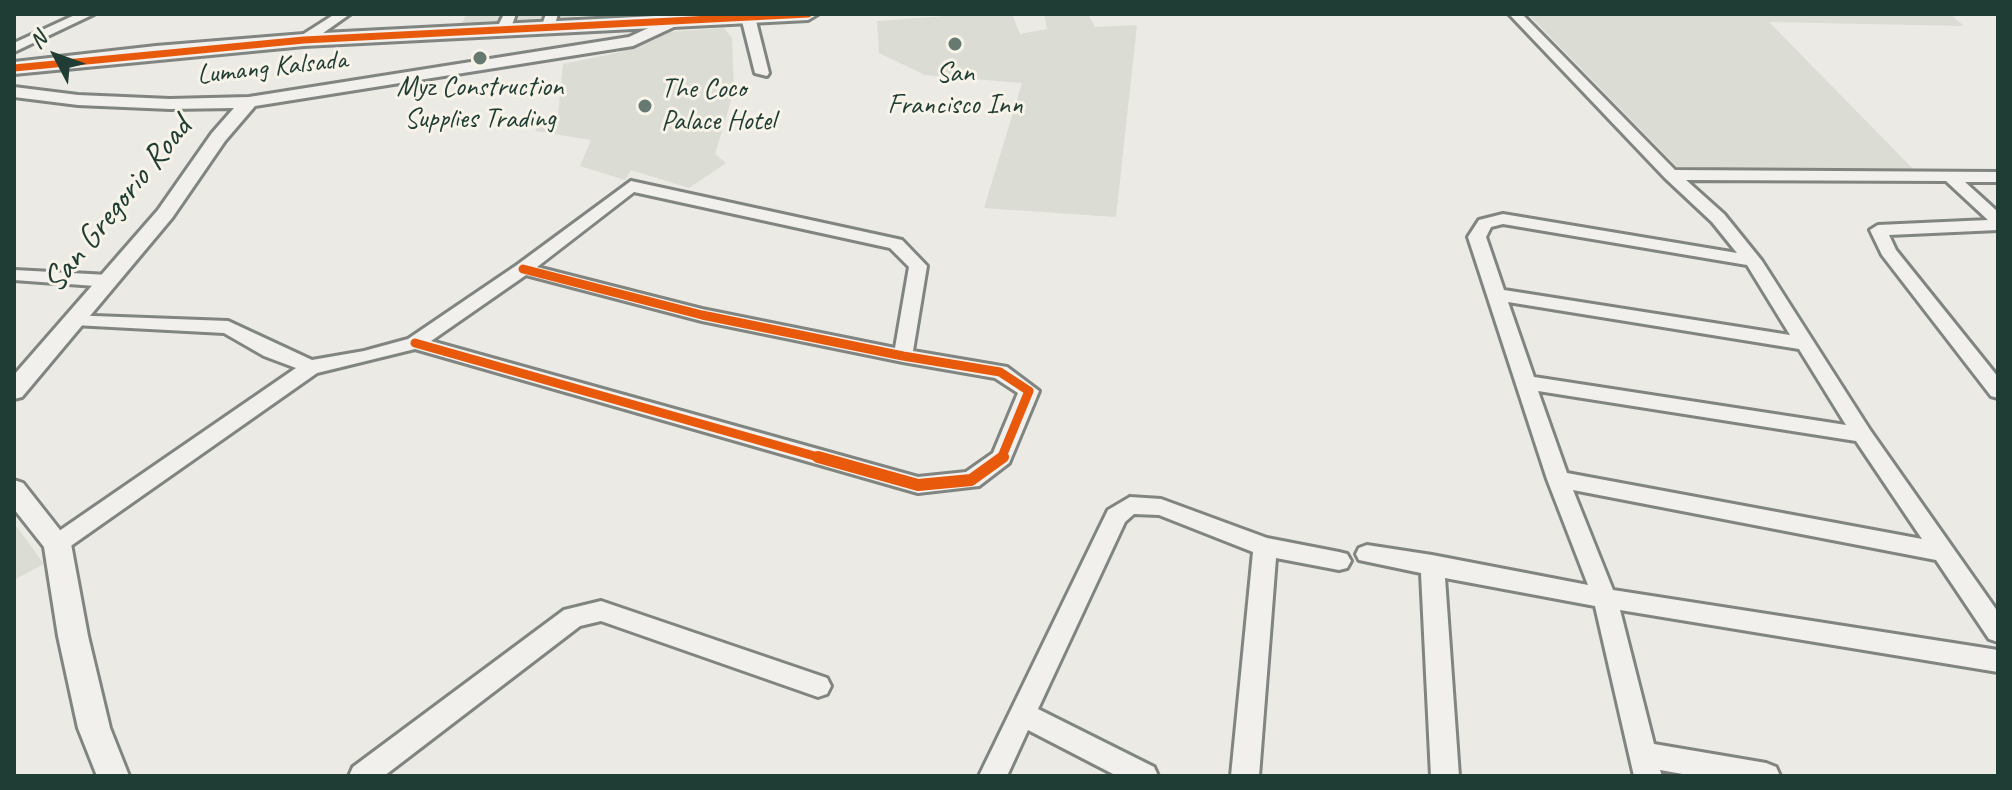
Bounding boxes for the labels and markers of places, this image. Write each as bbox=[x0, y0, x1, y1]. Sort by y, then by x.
marker: San Francisco Inn bbox=[946, 35, 964, 53]
marker: Myz Construction Supplies Trading bbox=[471, 49, 489, 67]
place label: San Francisco Inn bbox=[887, 57, 1023, 123]
place label: Myz Construction Supplies Trading bbox=[397, 71, 563, 137]
place label: The Coco Palace Hotel bbox=[661, 73, 776, 139]
marker: The Coco Palace Hotel bbox=[636, 97, 654, 115]

